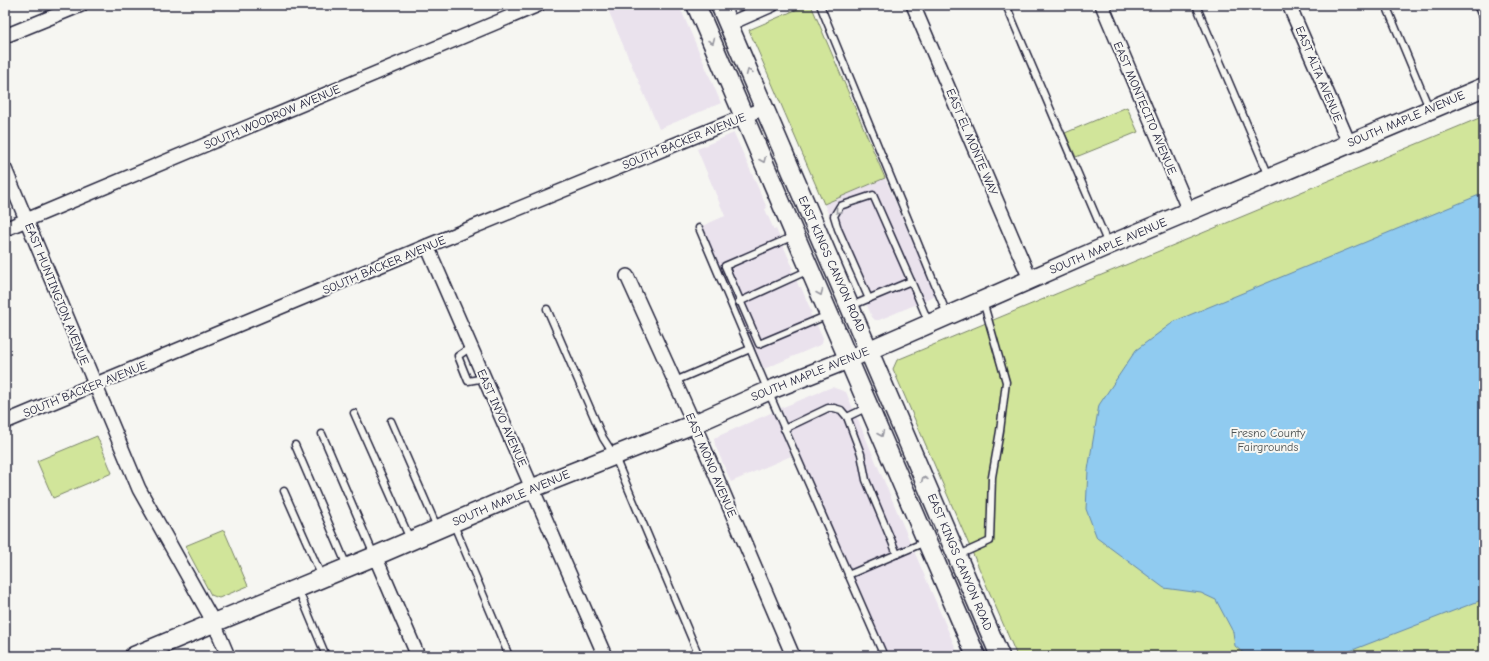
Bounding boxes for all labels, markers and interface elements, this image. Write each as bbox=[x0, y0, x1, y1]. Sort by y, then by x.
street label: EAST ALTA AVENUE bbox=[1292, 24, 1346, 124]
one-way arrow bbox=[707, 36, 715, 44]
street label: EAST MONTECITO AVENUE bbox=[1111, 39, 1179, 177]
one-way arrow bbox=[746, 69, 754, 77]
street label: SOUTH WOODROW AVENUE bbox=[202, 82, 342, 152]
street label: EAST EL MONTE WAY bbox=[943, 86, 1001, 198]
street label: SOUTH MAPLE AVENUE bbox=[1345, 88, 1467, 150]
street label: SOUTH BACKER AVENUE bbox=[620, 110, 748, 172]
one-way arrow bbox=[759, 157, 767, 164]
street label: EAST KINGS CANYON ROAD bbox=[796, 194, 868, 334]
one-way arrow bbox=[836, 206, 843, 214]
street label: SOUTH MAPLE AVENUE bbox=[1047, 215, 1169, 277]
street label: EAST HUNTINGTON AVENUE bbox=[22, 221, 92, 367]
street label: SOUTH BACKER AVENUE bbox=[321, 233, 447, 297]
one-way arrow bbox=[815, 288, 823, 296]
street label: SOUTH MAPLE AVENUE bbox=[749, 344, 871, 404]
street label: SOUTH BACKER AVENUE bbox=[21, 358, 149, 420]
street label: EAST INYO AVENUE bbox=[474, 367, 530, 469]
street label: EAST MONO AVENUE bbox=[683, 411, 739, 519]
park label: Fresno County Fairgrounds bbox=[1231, 426, 1306, 454]
one-way arrow bbox=[876, 429, 884, 437]
street label: SOUTH MAPLE AVENUE bbox=[450, 467, 572, 529]
one-way arrow bbox=[921, 475, 929, 482]
street label: EAST KINGS CANYON ROAD bbox=[925, 491, 995, 633]

